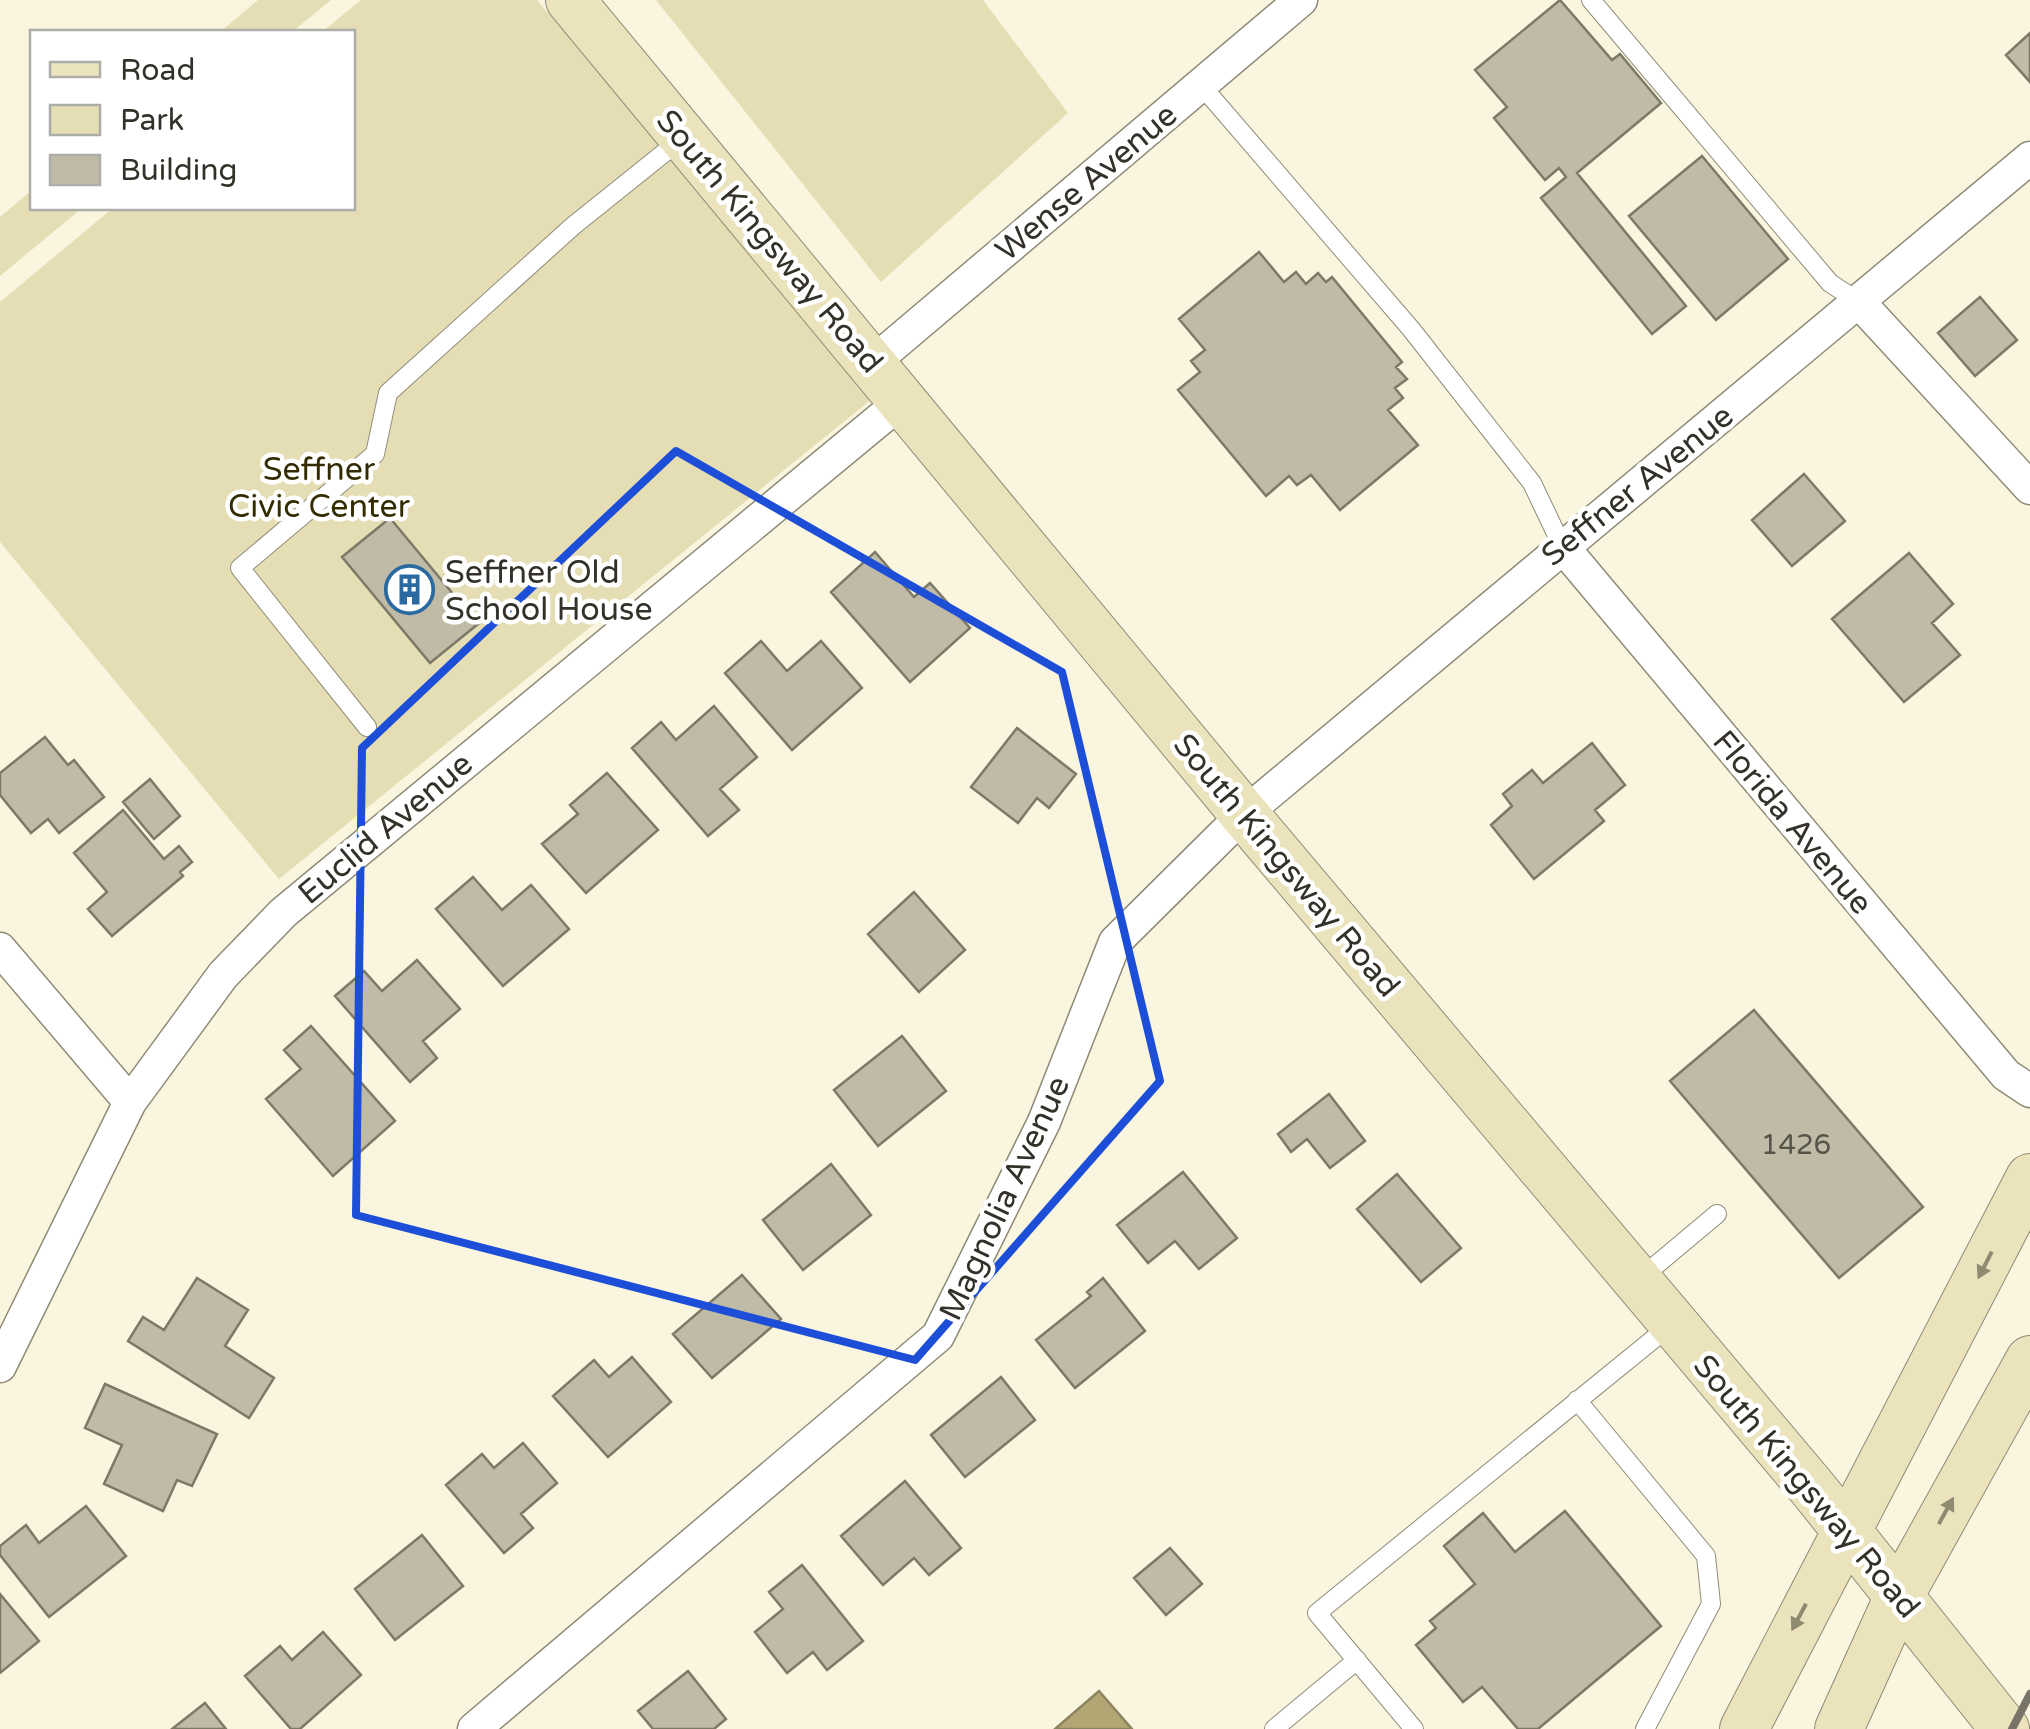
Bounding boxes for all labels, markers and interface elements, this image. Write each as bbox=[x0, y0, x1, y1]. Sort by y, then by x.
legend bbox=[30, 30, 355, 210]
text: Road bbox=[120, 52, 195, 89]
street label: Wense Avenue bbox=[988, 96, 1185, 270]
text: Park bbox=[120, 102, 184, 139]
street label: South Kingsway Road bbox=[648, 102, 890, 381]
text: Building bbox=[120, 152, 237, 189]
street label: Seffner Avenue bbox=[1534, 397, 1741, 575]
park label: Seffner Civic Center bbox=[228, 451, 411, 526]
place label: Seffner Old School House bbox=[445, 554, 653, 629]
building icon: Seffner Old School House bbox=[384, 564, 436, 616]
street label: Florida Avenue bbox=[1704, 723, 1880, 922]
street label: South Kingsway Road bbox=[1165, 726, 1407, 1005]
street label: Euclid Avenue bbox=[291, 745, 480, 913]
street label: Magnolia Avenue bbox=[932, 1070, 1078, 1326]
house number: 1426 bbox=[1761, 1128, 1831, 1162]
one-way arrow bbox=[1977, 1250, 1994, 1279]
street label: South Kingsway Road bbox=[1685, 1347, 1927, 1626]
one-way arrow bbox=[1937, 1497, 1955, 1525]
one-way arrow bbox=[1791, 1602, 1808, 1631]

